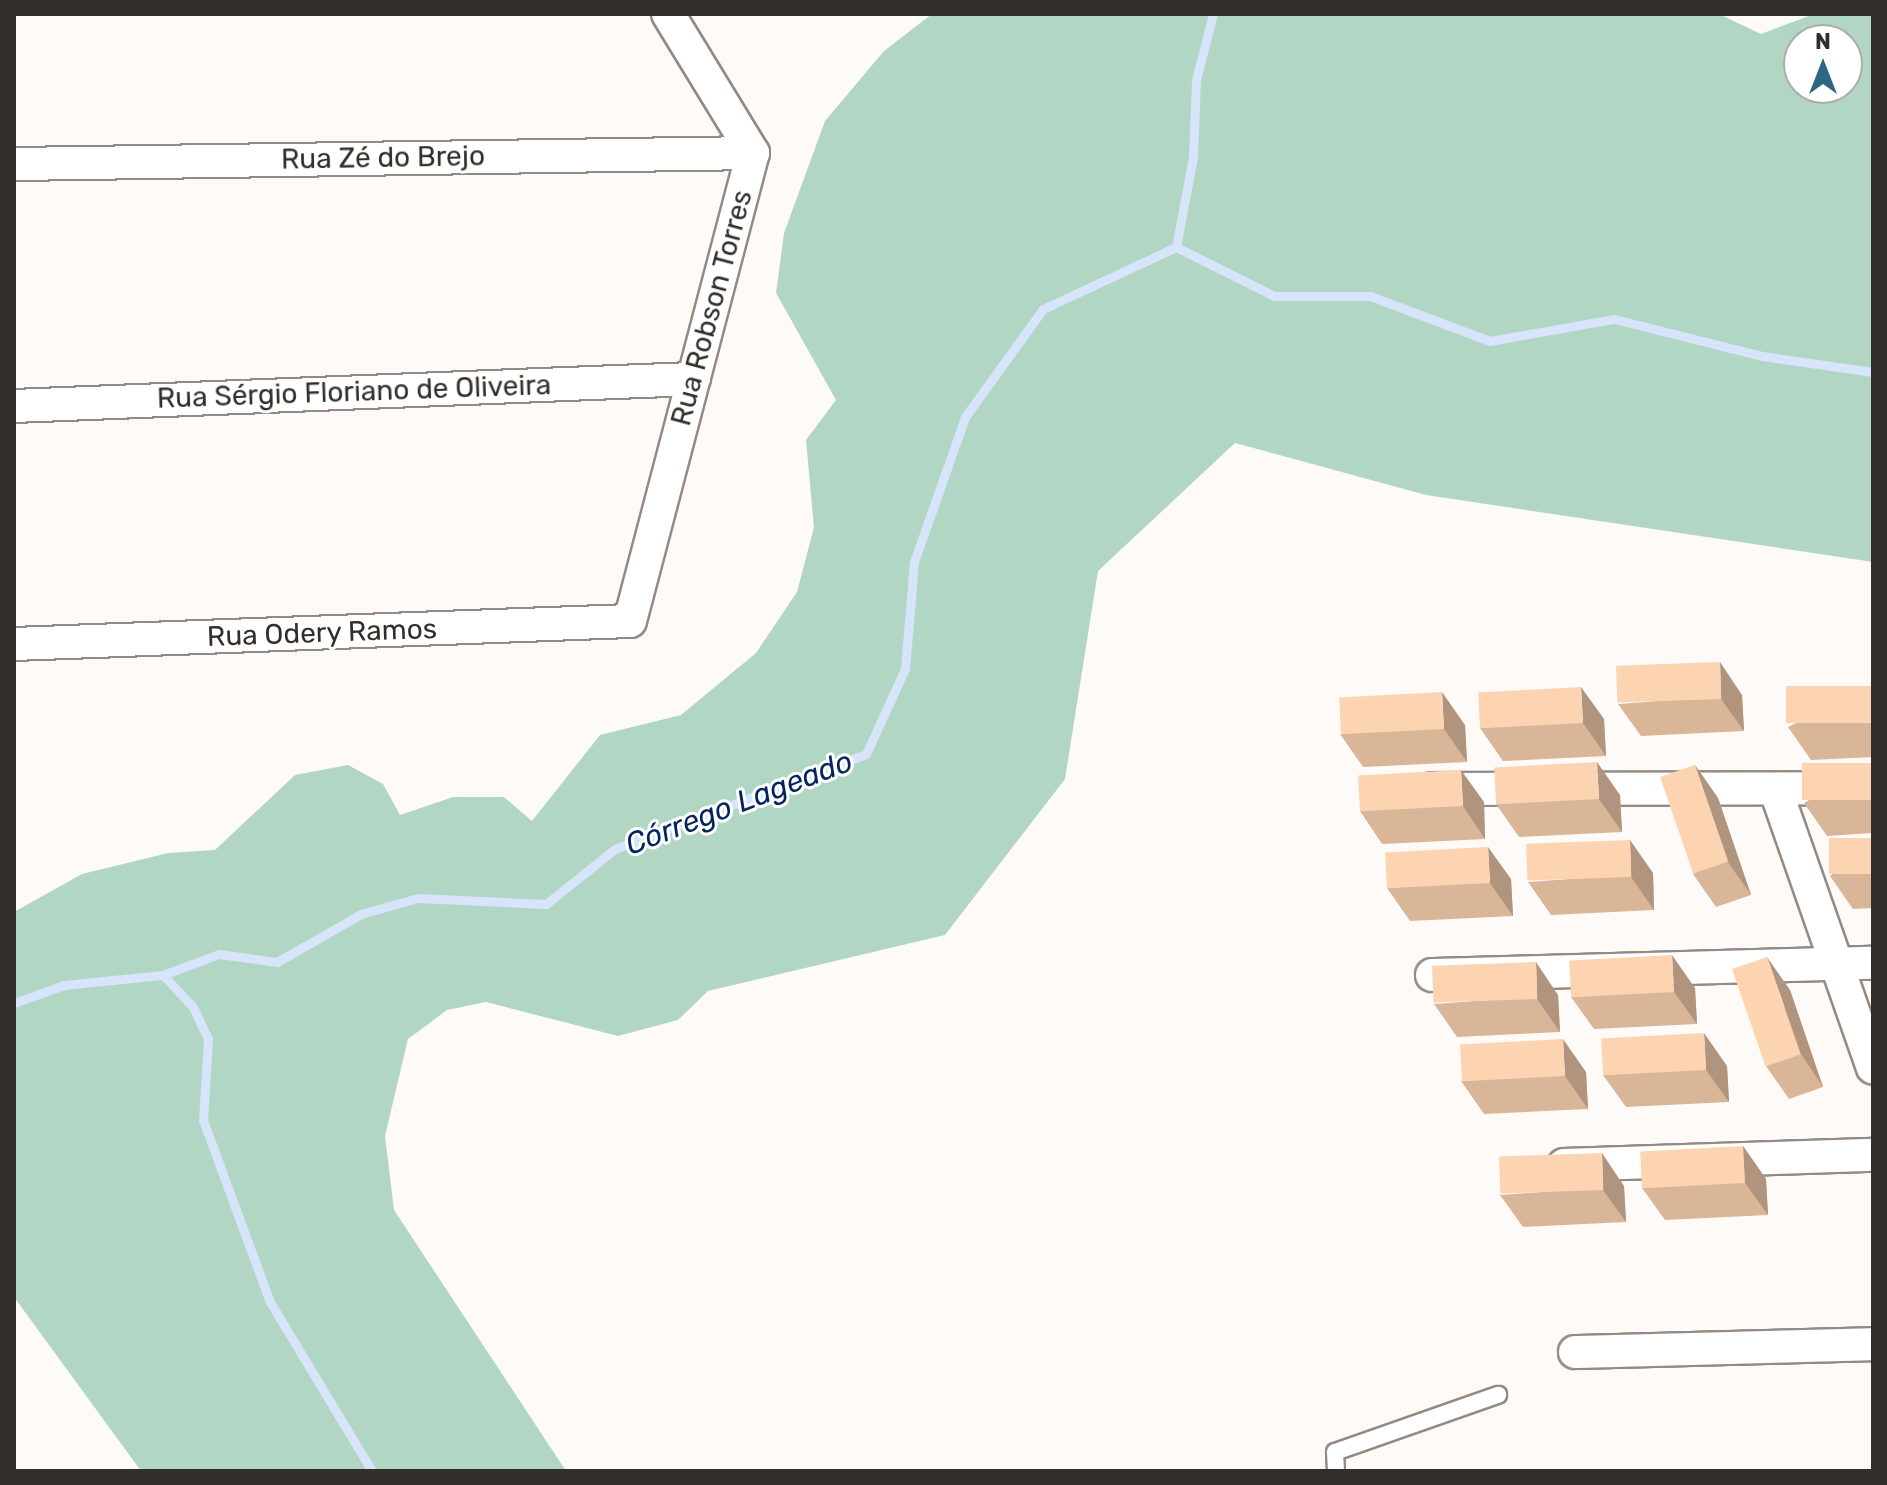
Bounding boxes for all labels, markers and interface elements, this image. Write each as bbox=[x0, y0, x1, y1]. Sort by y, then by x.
north arrow bbox=[1783, 24, 1863, 104]
text: N bbox=[1815, 28, 1831, 55]
street label: Rua Zé do Brejo bbox=[281, 139, 485, 177]
street label: Rua Robson Torres bbox=[664, 186, 760, 430]
street label: Rua Sérgio Floriano de Oliveira bbox=[156, 368, 552, 416]
street label: Rua Odery Ramos bbox=[206, 612, 438, 654]
water label: Córrego Lageado bbox=[620, 743, 858, 863]

